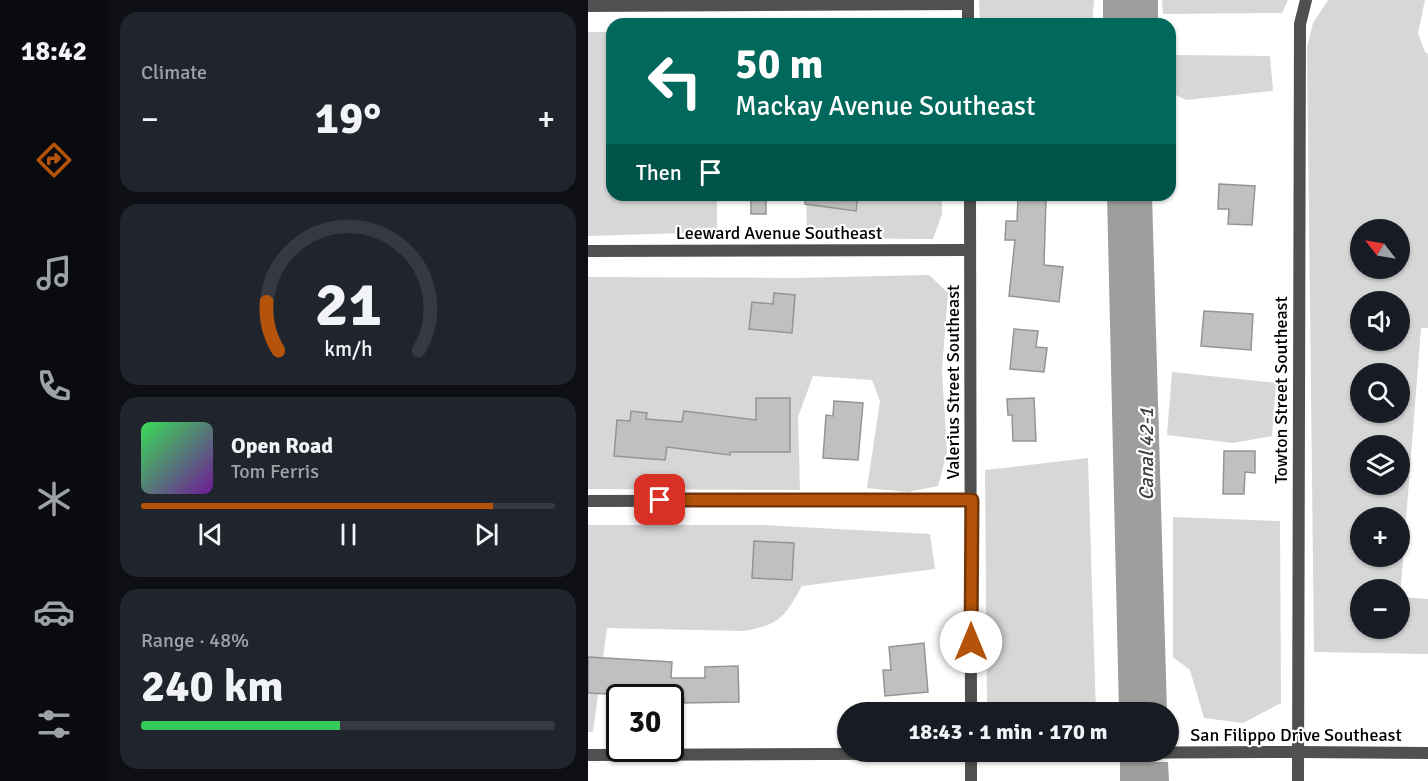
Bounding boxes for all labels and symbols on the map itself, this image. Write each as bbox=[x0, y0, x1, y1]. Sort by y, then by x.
north arrow bbox=[1350, 219, 1410, 279]
street label: Leeward Avenue Southeast bbox=[676, 222, 882, 244]
street label: Valerius Street Southeast bbox=[942, 285, 964, 479]
street label: Towton Street Southeast bbox=[1270, 296, 1292, 484]
water label: Canal 42-1 bbox=[1134, 407, 1159, 500]
pin bbox=[634, 474, 685, 525]
position arrow bbox=[939, 610, 1003, 674]
speed limit sign: 30 bbox=[606, 684, 684, 762]
street label: San Filippo Drive Southeast bbox=[1190, 724, 1402, 746]

